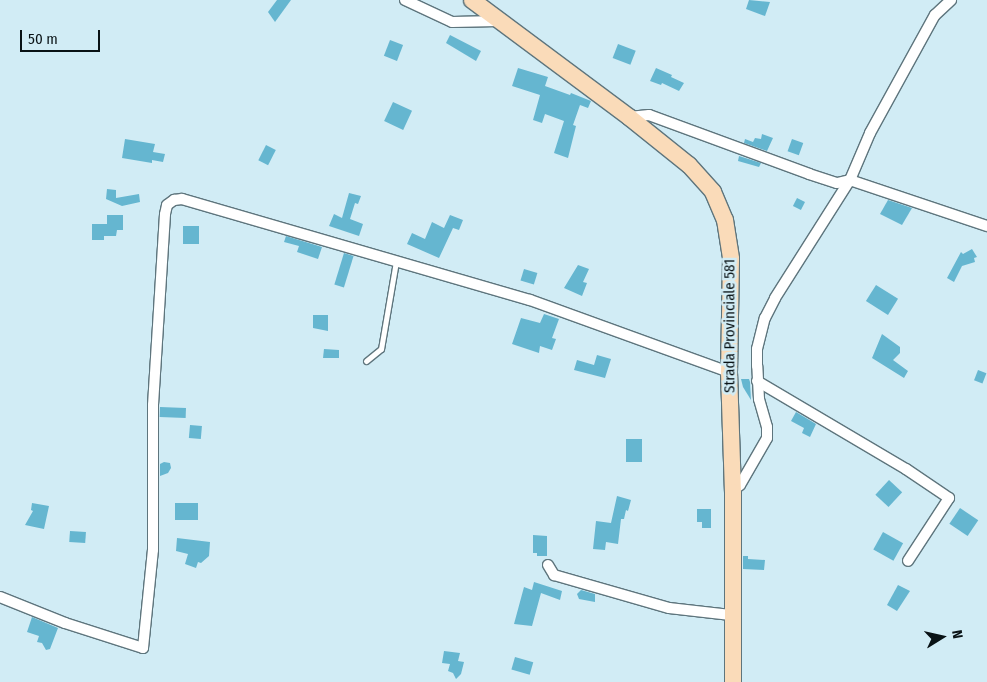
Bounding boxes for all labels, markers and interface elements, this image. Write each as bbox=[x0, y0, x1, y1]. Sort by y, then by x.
scale bar bbox=[22, 20, 102, 52]
text: 50 m bbox=[28, 30, 58, 48]
street label: Strada Provinciale 581 bbox=[721, 259, 739, 393]
north arrow bbox=[917, 612, 967, 662]
text: N bbox=[948, 629, 966, 640]

